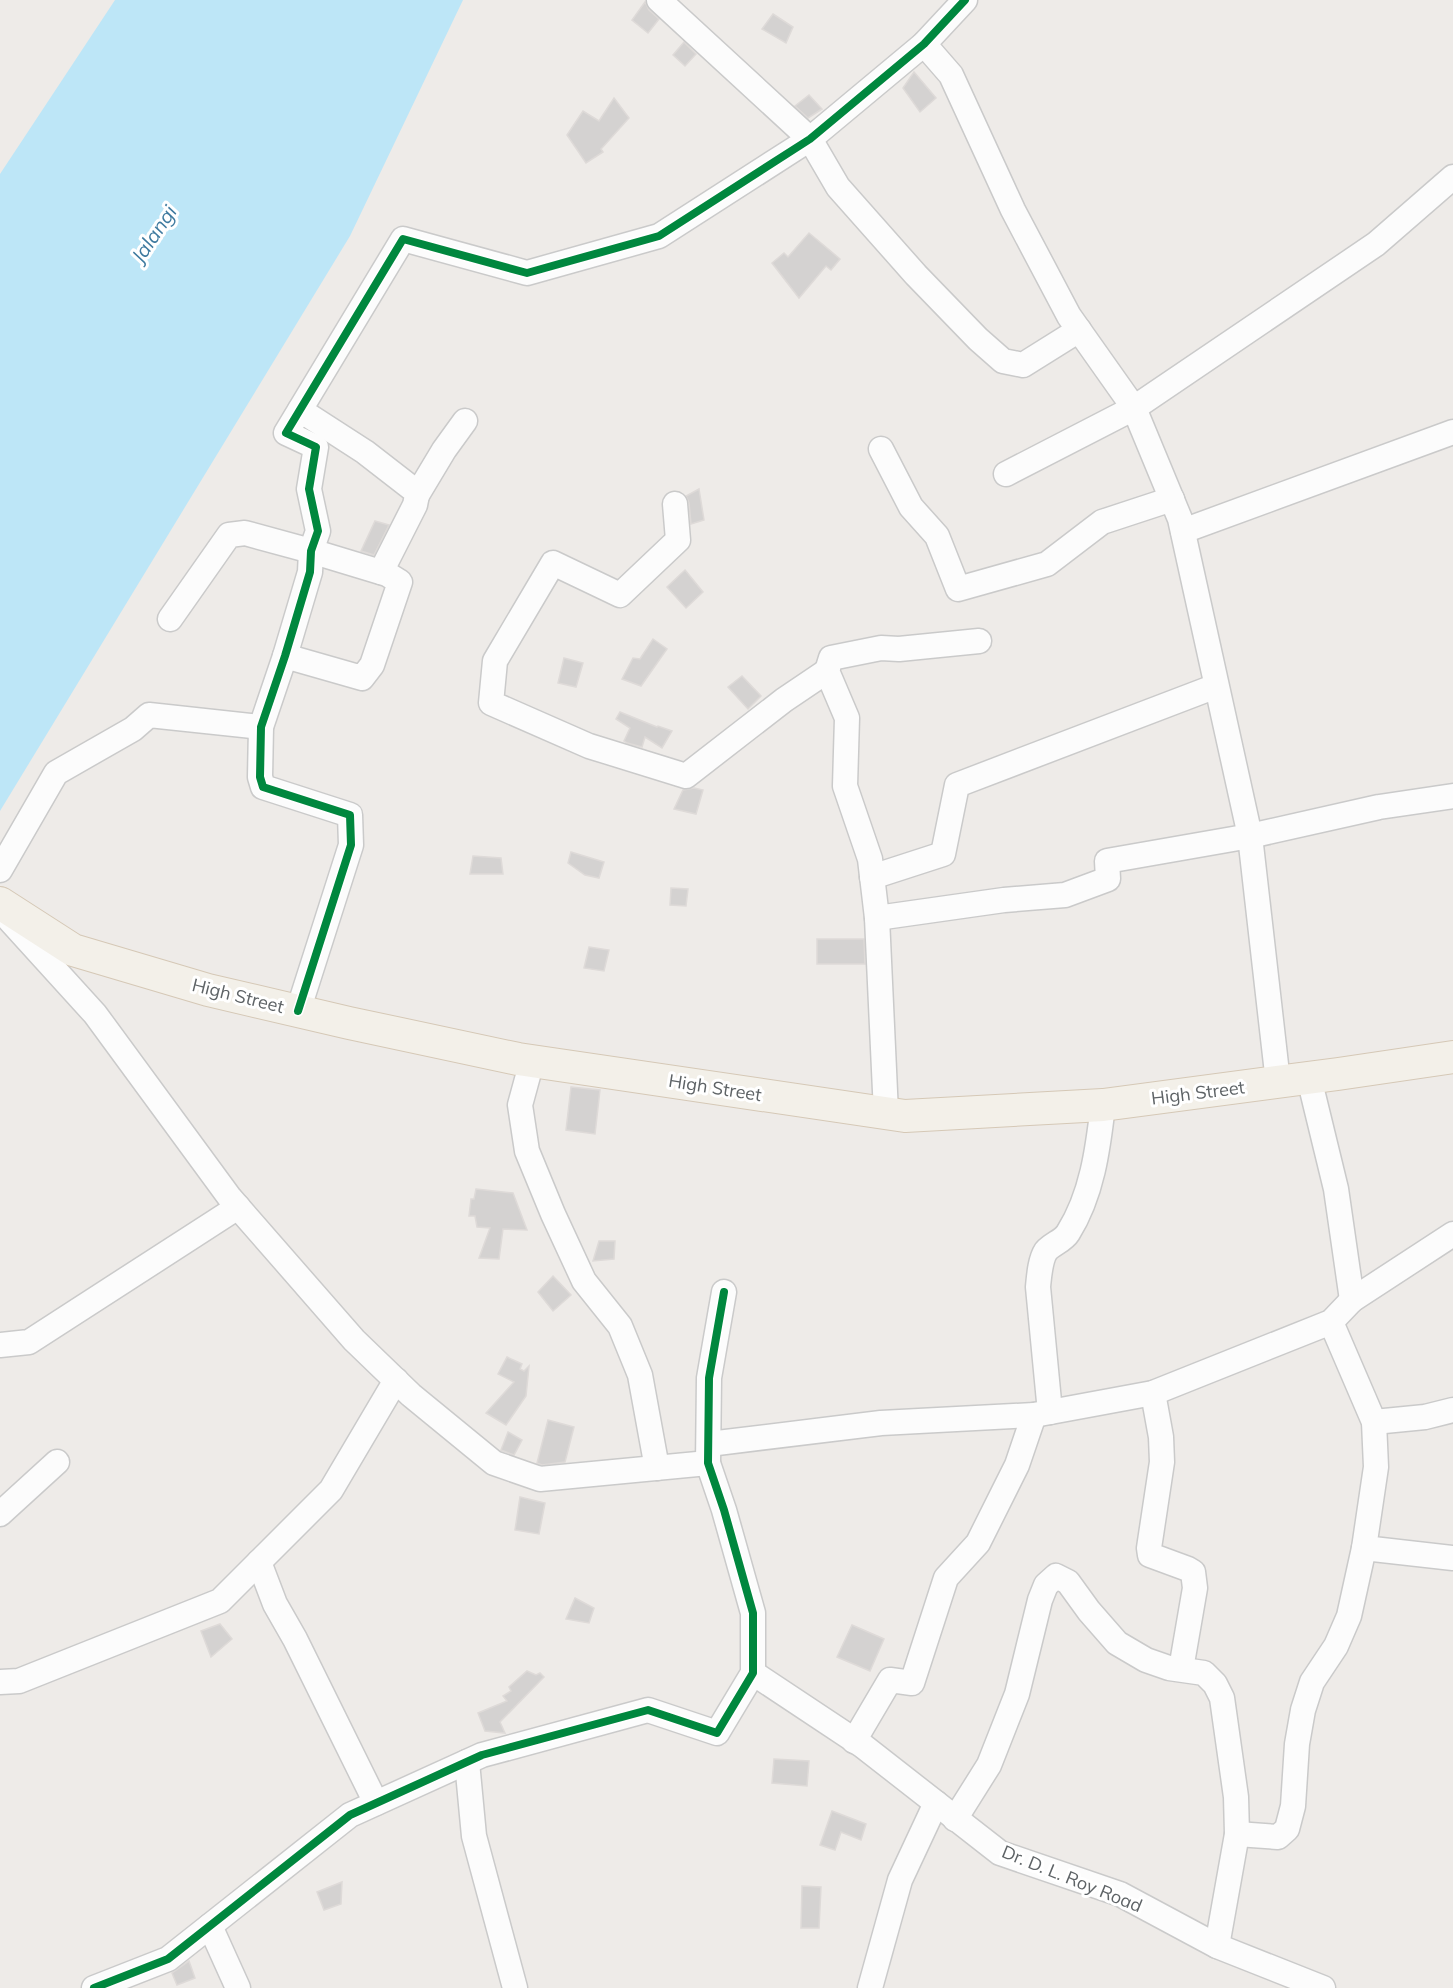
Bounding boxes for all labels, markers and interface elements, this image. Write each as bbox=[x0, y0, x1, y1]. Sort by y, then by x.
water label: Jalangi bbox=[124, 200, 182, 269]
street label: High Street bbox=[190, 973, 286, 1018]
street label: High Street bbox=[667, 1069, 763, 1106]
street label: High Street bbox=[1150, 1075, 1246, 1110]
street label: Dr. D. L. Roy Road bbox=[999, 1840, 1146, 1917]

